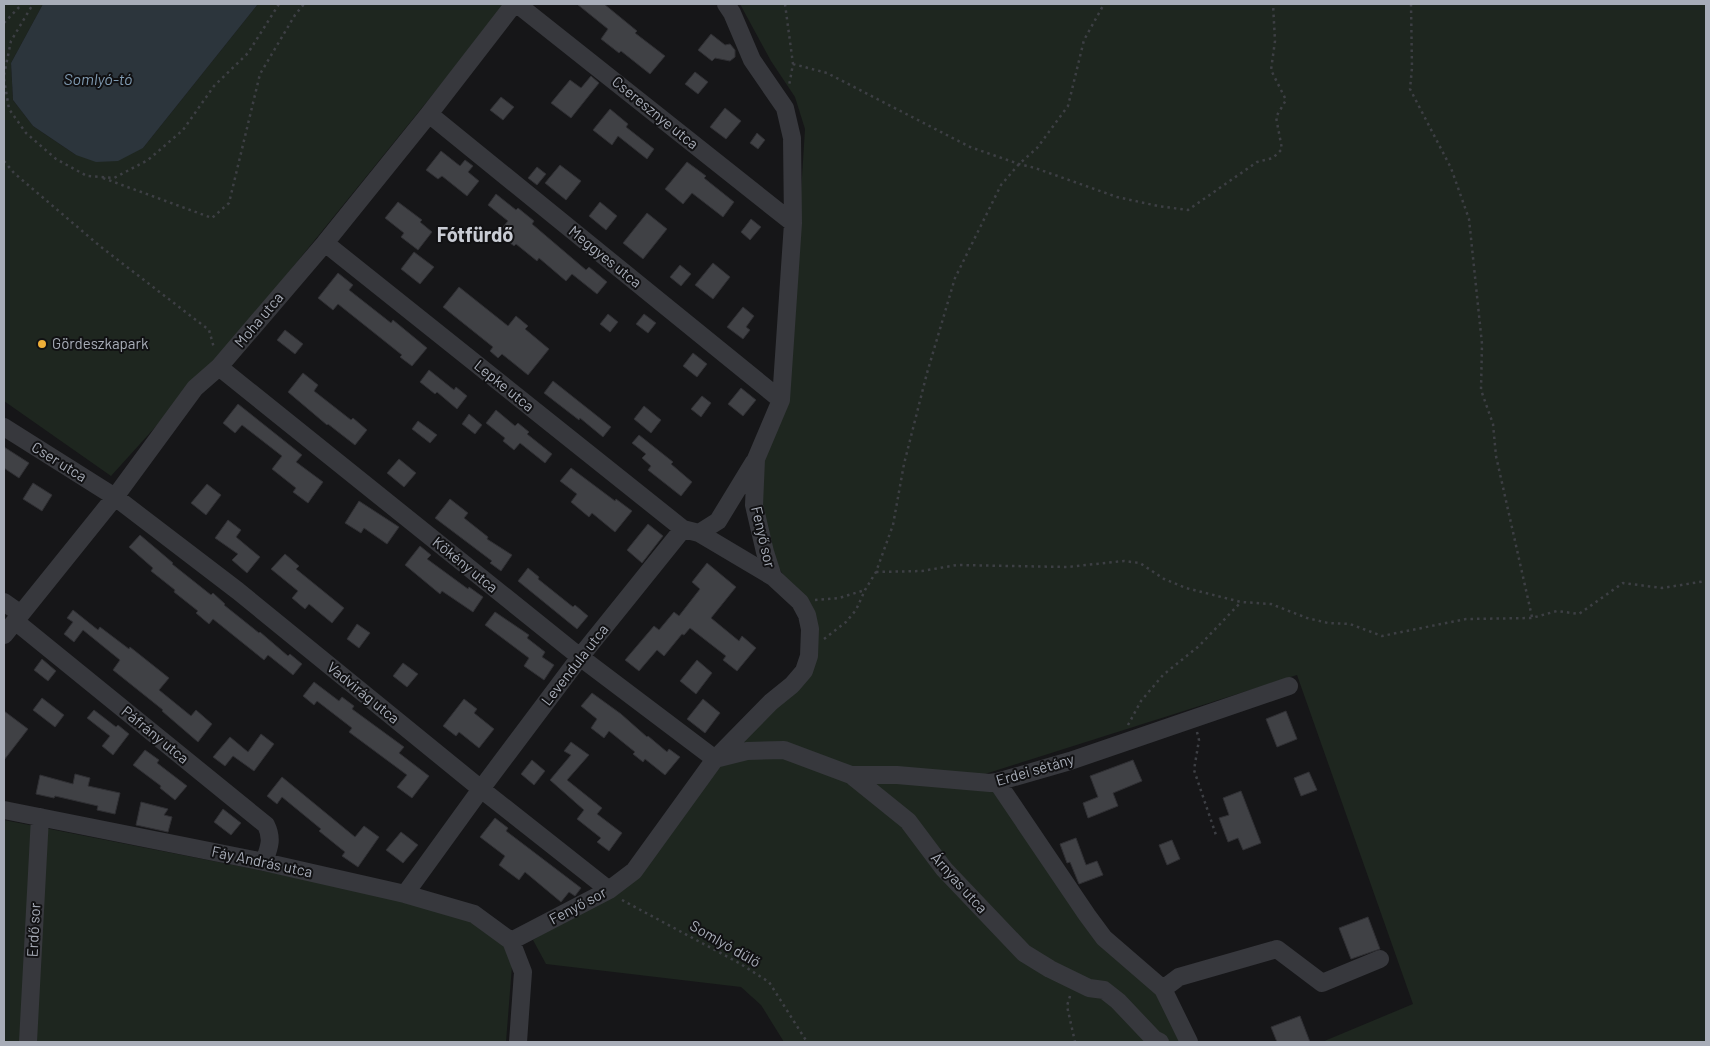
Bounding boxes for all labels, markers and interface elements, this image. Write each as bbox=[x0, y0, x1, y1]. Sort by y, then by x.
water label: Somlyó-tó bbox=[64, 69, 132, 88]
street label: Cseresznye utca bbox=[609, 72, 702, 153]
street label: Meggyes utca bbox=[566, 221, 646, 291]
district label: Fótfürdő bbox=[437, 222, 513, 246]
street label: Moha utca bbox=[230, 288, 286, 351]
place label: Gördeszkapark bbox=[52, 334, 149, 352]
marker: Gördeszkapark bbox=[36, 338, 48, 350]
street label: Lepke utca bbox=[471, 356, 538, 415]
street label: Cser utca bbox=[29, 437, 90, 485]
street label: Fenyő sor bbox=[748, 504, 780, 570]
street label: Kökény utca bbox=[429, 532, 502, 596]
street label: Levendula utca bbox=[537, 620, 612, 709]
street label: Vadvirág utca bbox=[324, 658, 403, 727]
street label: Páfrány utca bbox=[118, 702, 193, 767]
street label: Erdei sétány bbox=[994, 749, 1076, 789]
street label: Fáy András utca bbox=[210, 842, 314, 881]
street label: Árnyas utca bbox=[928, 848, 992, 917]
street label: Fenyő sor bbox=[546, 882, 610, 928]
street label: Erdő sor bbox=[23, 902, 43, 958]
street label: Somlyó dűlő bbox=[687, 916, 764, 970]

